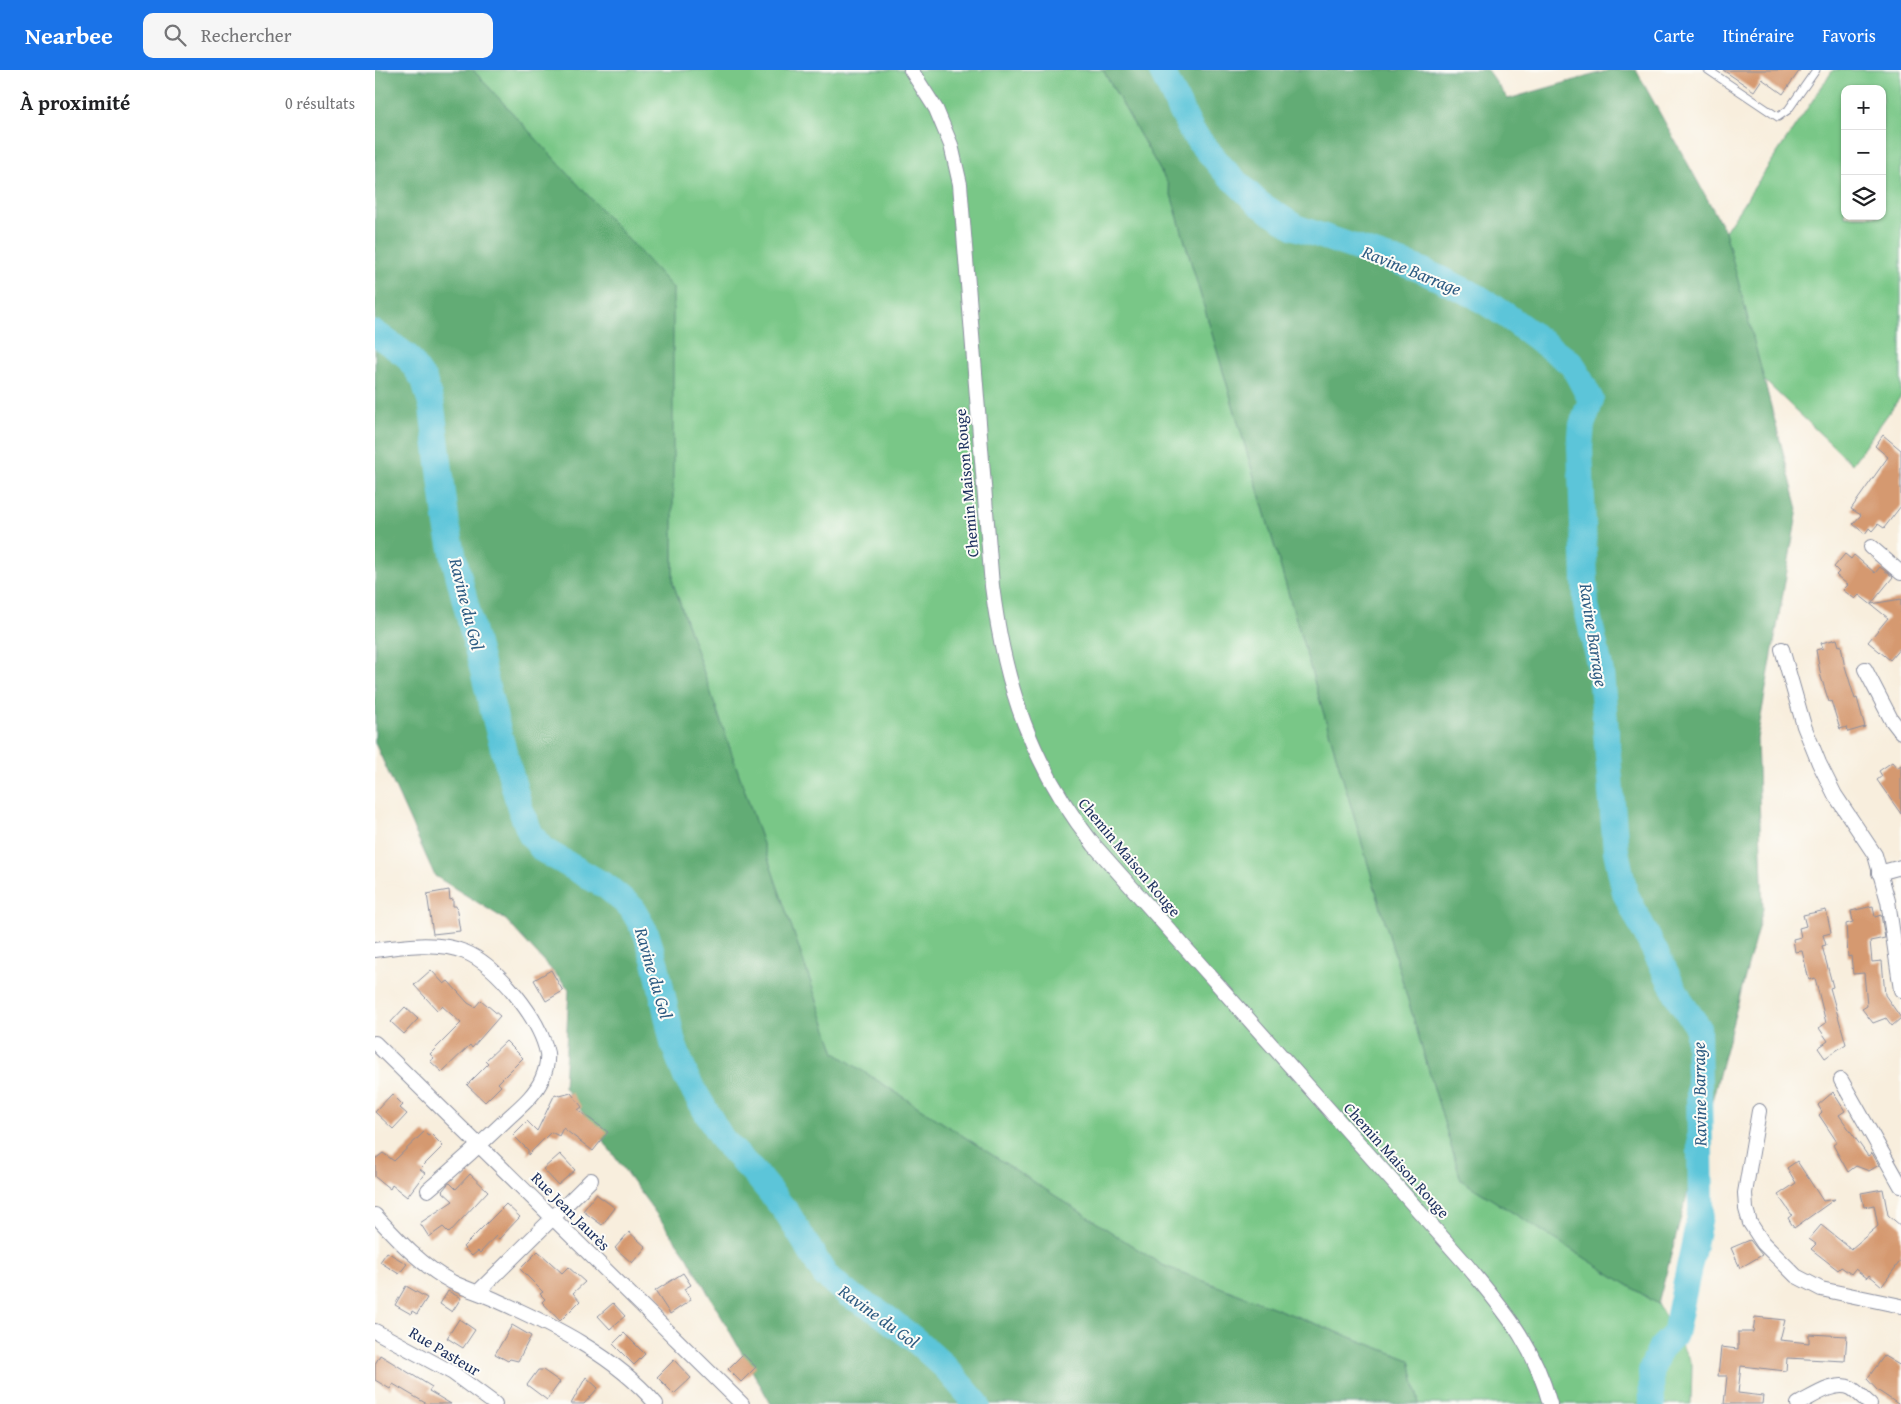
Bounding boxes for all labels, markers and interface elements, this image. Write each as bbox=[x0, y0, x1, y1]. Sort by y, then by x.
search box bbox=[143, 13, 493, 58]
text: Nearbee bbox=[25, 18, 113, 53]
icon: search bbox=[161, 21, 189, 49]
text: Rechercher bbox=[201, 21, 292, 49]
text: Carte bbox=[1654, 22, 1694, 49]
text: Itinéraire bbox=[1722, 22, 1794, 49]
text: Favoris bbox=[1822, 22, 1876, 49]
map controls bbox=[1841, 85, 1886, 220]
button: + bbox=[1841, 85, 1886, 130]
text: À proximité bbox=[20, 87, 130, 118]
text: 0 résultats bbox=[285, 91, 355, 115]
button: − bbox=[1841, 130, 1886, 175]
button: layers bbox=[1841, 175, 1886, 220]
water label: Ravine Barrage bbox=[1358, 238, 1466, 302]
street label: Chemin Maison Rouge bbox=[948, 408, 984, 558]
water label: Ravine du Gol bbox=[442, 554, 492, 653]
water label: Ravine Barrage bbox=[1572, 580, 1616, 689]
street label: Chemin Maison Rouge bbox=[1073, 792, 1187, 922]
water label: Ravine du Gol bbox=[628, 923, 680, 1022]
water label: Ravine Barrage bbox=[1685, 1042, 1713, 1147]
street label: Chemin Maison Rouge bbox=[1338, 1097, 1456, 1223]
street label: Rue Jean Jaurès bbox=[526, 1166, 616, 1256]
water label: Ravine du Gol bbox=[832, 1277, 925, 1355]
street label: Rue Pasteur bbox=[405, 1320, 486, 1382]

